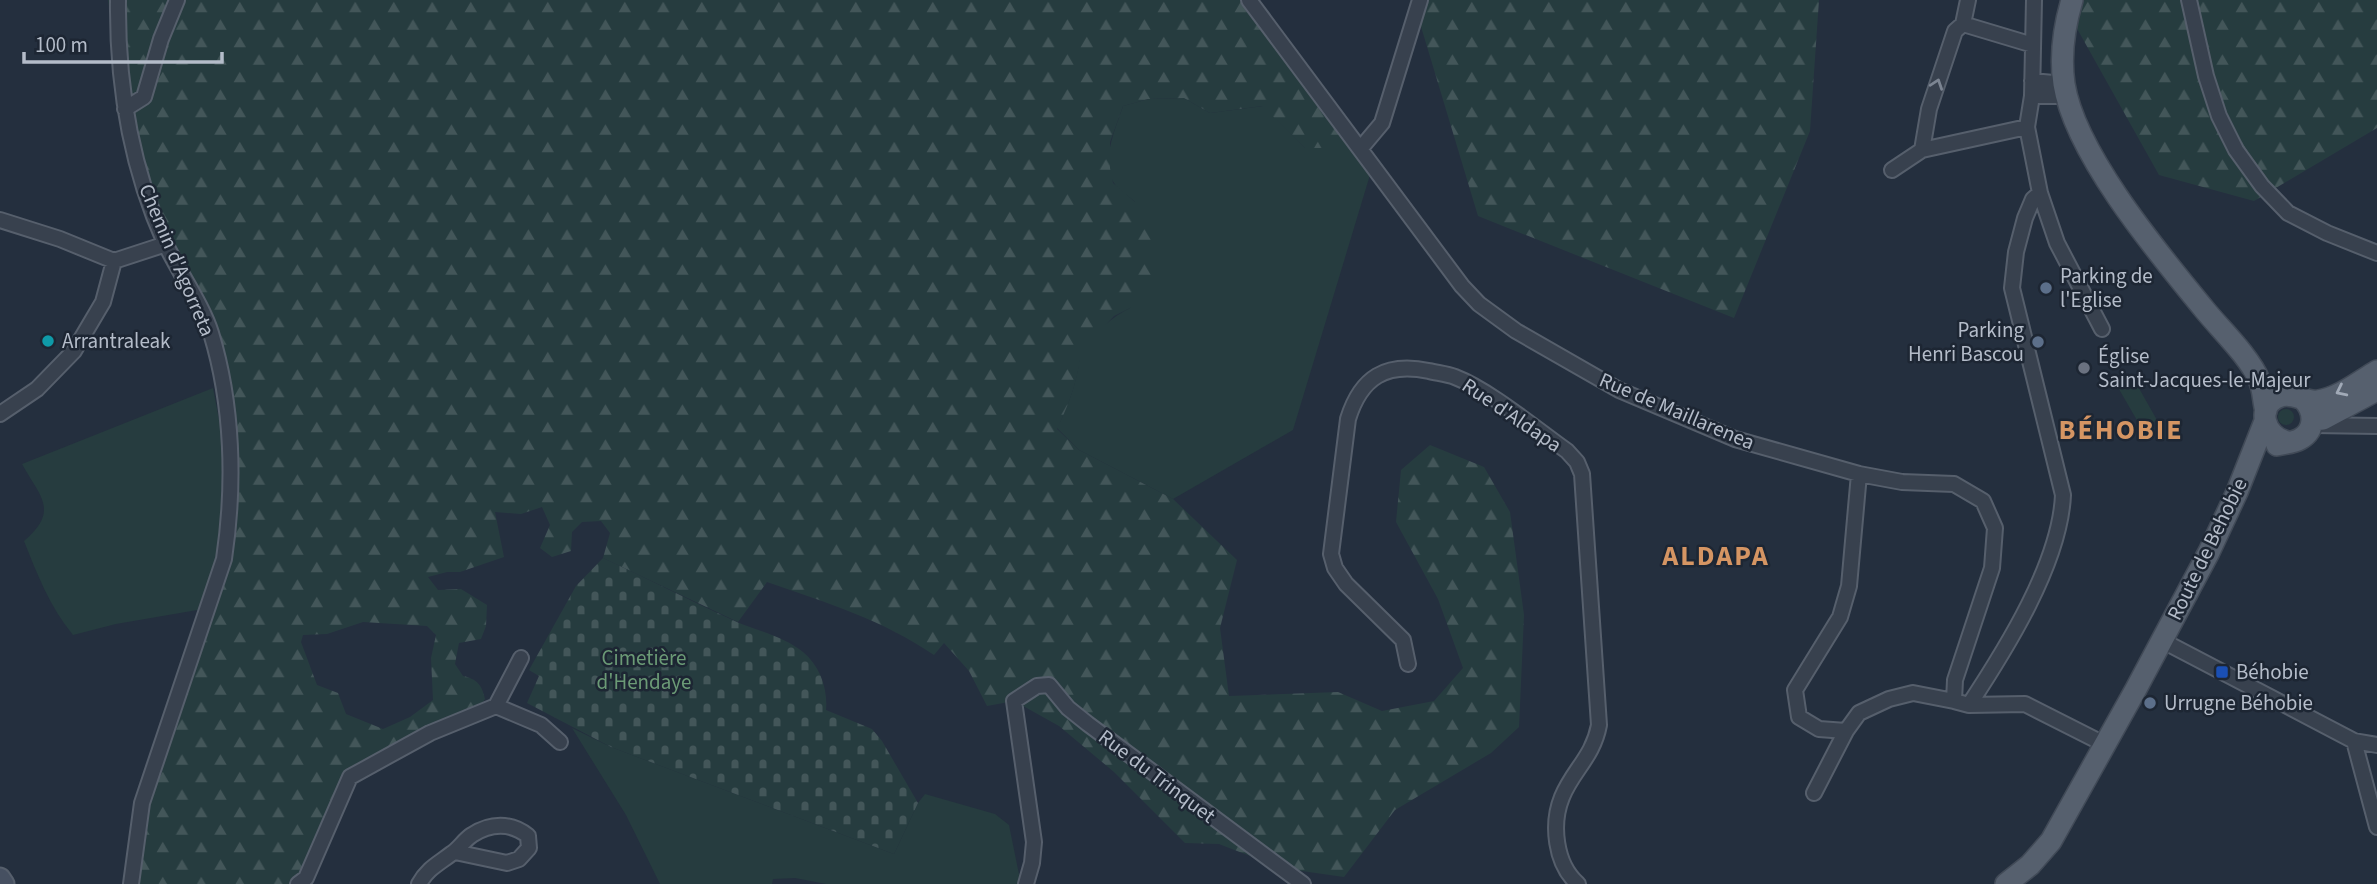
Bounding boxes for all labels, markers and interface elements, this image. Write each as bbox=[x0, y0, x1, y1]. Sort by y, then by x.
scale bar bbox=[24, 21, 222, 65]
text: 100 m bbox=[35, 30, 88, 60]
one-way arrow bbox=[1929, 79, 1943, 91]
street label: Chemin d'Agorreta bbox=[131, 179, 223, 341]
place label: Parking de l'Eglise bbox=[2060, 261, 2153, 315]
marker: Parking de l'Eglise bbox=[2038, 280, 2054, 296]
place label: Parking Henri Bascou bbox=[1908, 315, 2024, 369]
place label: Arrantraleak bbox=[62, 326, 171, 356]
marker: Arrantraleak bbox=[40, 333, 56, 349]
marker: Parking Henri Bascou bbox=[2030, 334, 2046, 350]
place label: Église Saint-Jacques-le-Majeur bbox=[2098, 341, 2311, 395]
marker: Église Saint-Jacques-le-Majeur bbox=[2076, 360, 2092, 376]
street label: Rue de Maillarenea bbox=[1595, 365, 1759, 457]
street label: Rue d'Aldapa bbox=[1456, 371, 1568, 459]
one-way arrow bbox=[2336, 383, 2348, 397]
district label: BÉHOBIE bbox=[2058, 410, 2184, 450]
street label: Route de Behobie bbox=[2160, 473, 2254, 625]
district label: ALDAPA bbox=[1661, 536, 1770, 576]
park label: Cimetière d'Hendaye bbox=[597, 643, 691, 697]
place label: Béhobie bbox=[2236, 657, 2309, 687]
marker: Béhobie bbox=[2214, 664, 2230, 680]
place label: Urrugne Béhobie bbox=[2164, 688, 2313, 718]
marker: Urrugne Béhobie bbox=[2142, 695, 2158, 711]
street label: Rue du Trinquet bbox=[1092, 722, 1222, 830]

